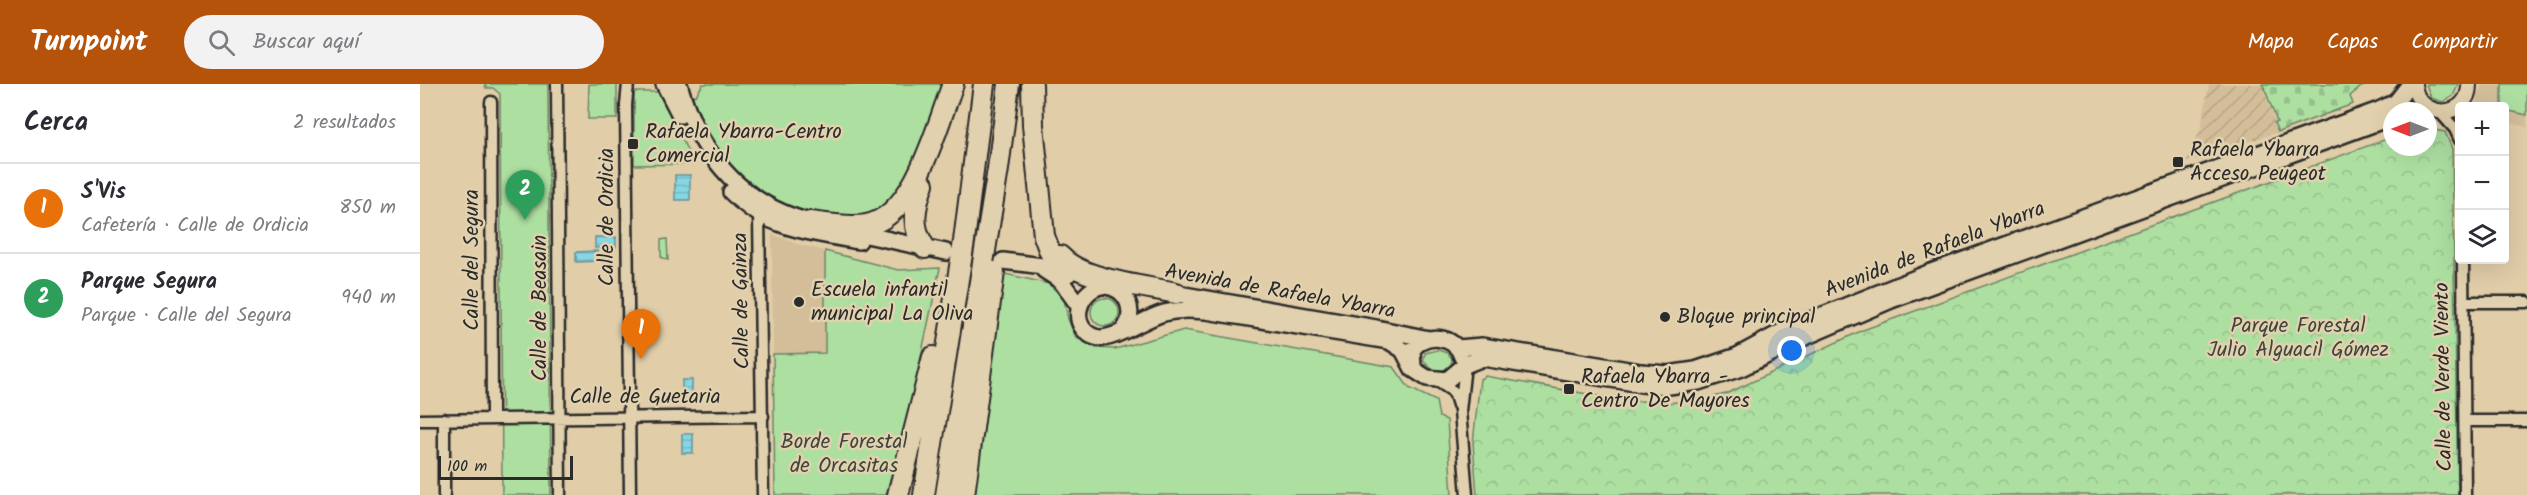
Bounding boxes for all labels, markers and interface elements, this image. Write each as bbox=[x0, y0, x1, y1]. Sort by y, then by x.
search box bbox=[184, 15, 604, 69]
text: Turnpoint bbox=[30, 20, 148, 65]
text: Buscar aquí bbox=[253, 25, 360, 60]
icon: search bbox=[205, 26, 238, 59]
text: Mapa bbox=[2248, 26, 2294, 59]
text: Capas bbox=[2327, 26, 2378, 59]
text: Compartir bbox=[2411, 26, 2497, 59]
text: Cerca bbox=[24, 102, 88, 144]
north arrow bbox=[2383, 102, 2437, 156]
map controls bbox=[2455, 102, 2509, 264]
button: + bbox=[2455, 102, 2509, 156]
text: 2 resultados bbox=[293, 107, 396, 139]
place label: Rafaela Ybarra-Centro Comercial bbox=[645, 116, 842, 173]
place label: Rafaela Ybarra Acceso Peugeot bbox=[2190, 134, 2327, 191]
marker: Rafaela Ybarra-Centro Comercial bbox=[626, 137, 640, 151]
street label: Calle de Ordicia bbox=[591, 148, 624, 286]
marker: Rafaela Ybarra Acceso Peugeot bbox=[2171, 155, 2185, 169]
button: − bbox=[2455, 156, 2509, 210]
pin: 2 bbox=[506, 170, 544, 220]
text: S'Vis bbox=[81, 175, 126, 210]
street label: Calle del Segura bbox=[456, 189, 489, 331]
text: 1 bbox=[40, 192, 47, 224]
text: 850 m bbox=[339, 192, 396, 224]
street label: Avenida de Rafaela Ybarra bbox=[1820, 193, 2050, 307]
text: Cafetería · Calle de Ordicia bbox=[81, 210, 309, 242]
button: layers bbox=[2455, 210, 2509, 264]
street label: Calle de Gainza bbox=[724, 232, 760, 370]
street label: Calle de Beasain bbox=[524, 235, 557, 381]
street label: Avenida de Rafaela Ybarra bbox=[1162, 255, 1398, 329]
text: Parque Segura bbox=[81, 265, 217, 300]
place label: Escuela infantil municipal La Oliva bbox=[811, 274, 973, 331]
text: 2 bbox=[38, 282, 49, 314]
text: 940 m bbox=[341, 282, 396, 314]
street label: Calle de Verde Viento bbox=[2426, 282, 2462, 472]
marker: Escuela infantil municipal La Oliva bbox=[792, 295, 806, 309]
text: Parque · Calle del Segura bbox=[81, 300, 292, 332]
place label: Bloque principal bbox=[1677, 301, 1816, 334]
pin: 1 bbox=[622, 310, 660, 359]
marker: Bloque principal bbox=[1658, 310, 1672, 324]
park label: Parque Forestal Julio Alguacil Gómez bbox=[2207, 310, 2389, 367]
your location bbox=[1777, 336, 1806, 365]
place label: Rafaela Ybarra - Centro De Mayores bbox=[1581, 361, 1750, 418]
street label: Calle de Guetaria bbox=[569, 381, 721, 414]
marker: Rafaela Ybarra - Centro De Mayores bbox=[1562, 382, 1576, 396]
park label: Borde Forestal de Orcasitas bbox=[780, 426, 908, 483]
scale bar bbox=[438, 453, 573, 480]
text: 100 m bbox=[447, 454, 487, 479]

